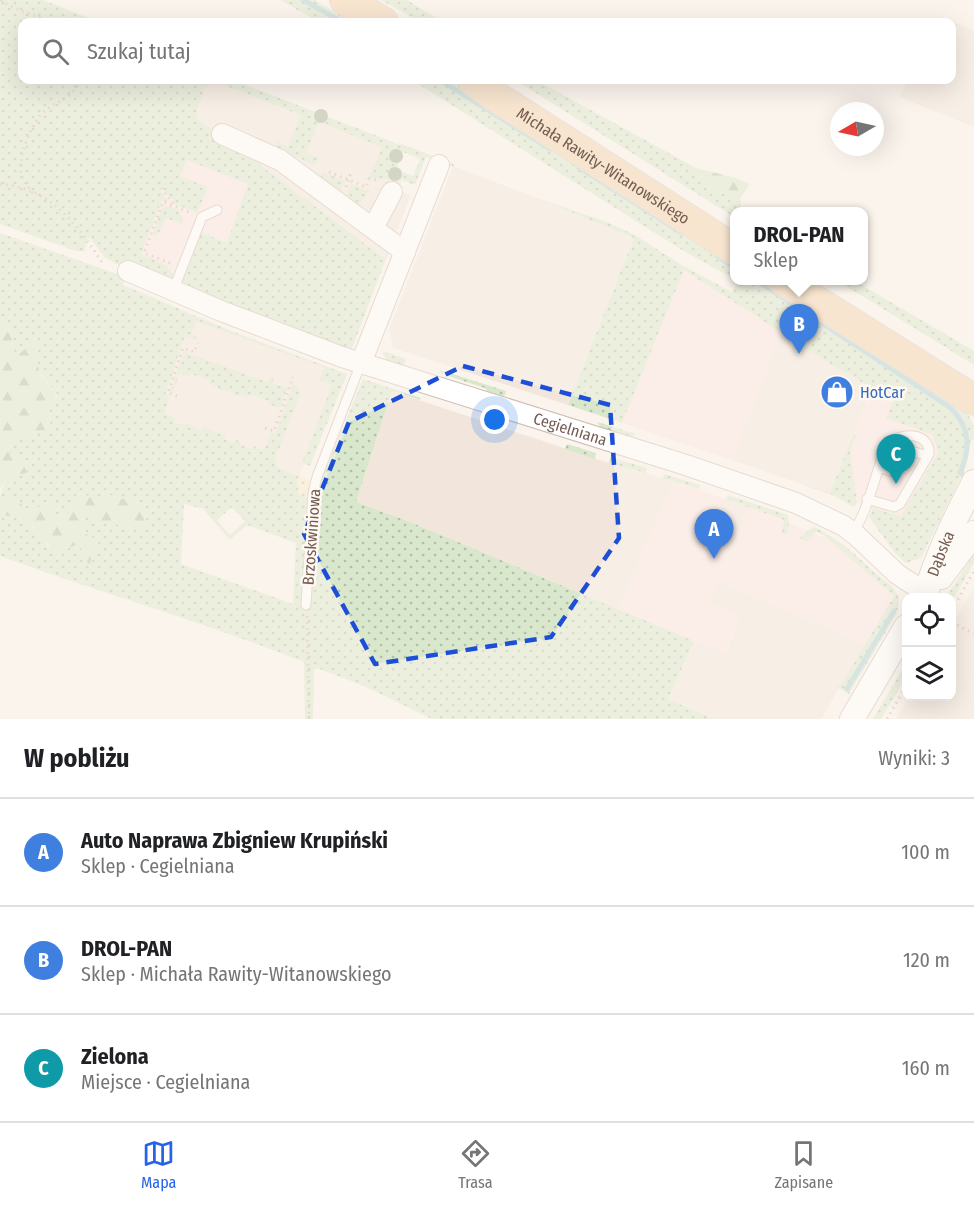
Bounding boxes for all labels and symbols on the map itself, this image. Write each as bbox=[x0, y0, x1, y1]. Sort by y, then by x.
north arrow bbox=[830, 102, 884, 156]
street label: Michała Rawity-Witanowskiego bbox=[513, 103, 693, 228]
pin: B bbox=[780, 304, 818, 354]
shop icon: HotCar bbox=[819, 374, 855, 410]
place label: HotCar bbox=[860, 383, 905, 402]
your location bbox=[480, 405, 509, 434]
street label: Cegielniana bbox=[531, 409, 609, 450]
pin: C bbox=[876, 434, 916, 484]
street label: Brzoskwiniowa bbox=[299, 488, 324, 586]
pin: A bbox=[694, 510, 734, 559]
street label: Dąbska bbox=[923, 528, 958, 579]

